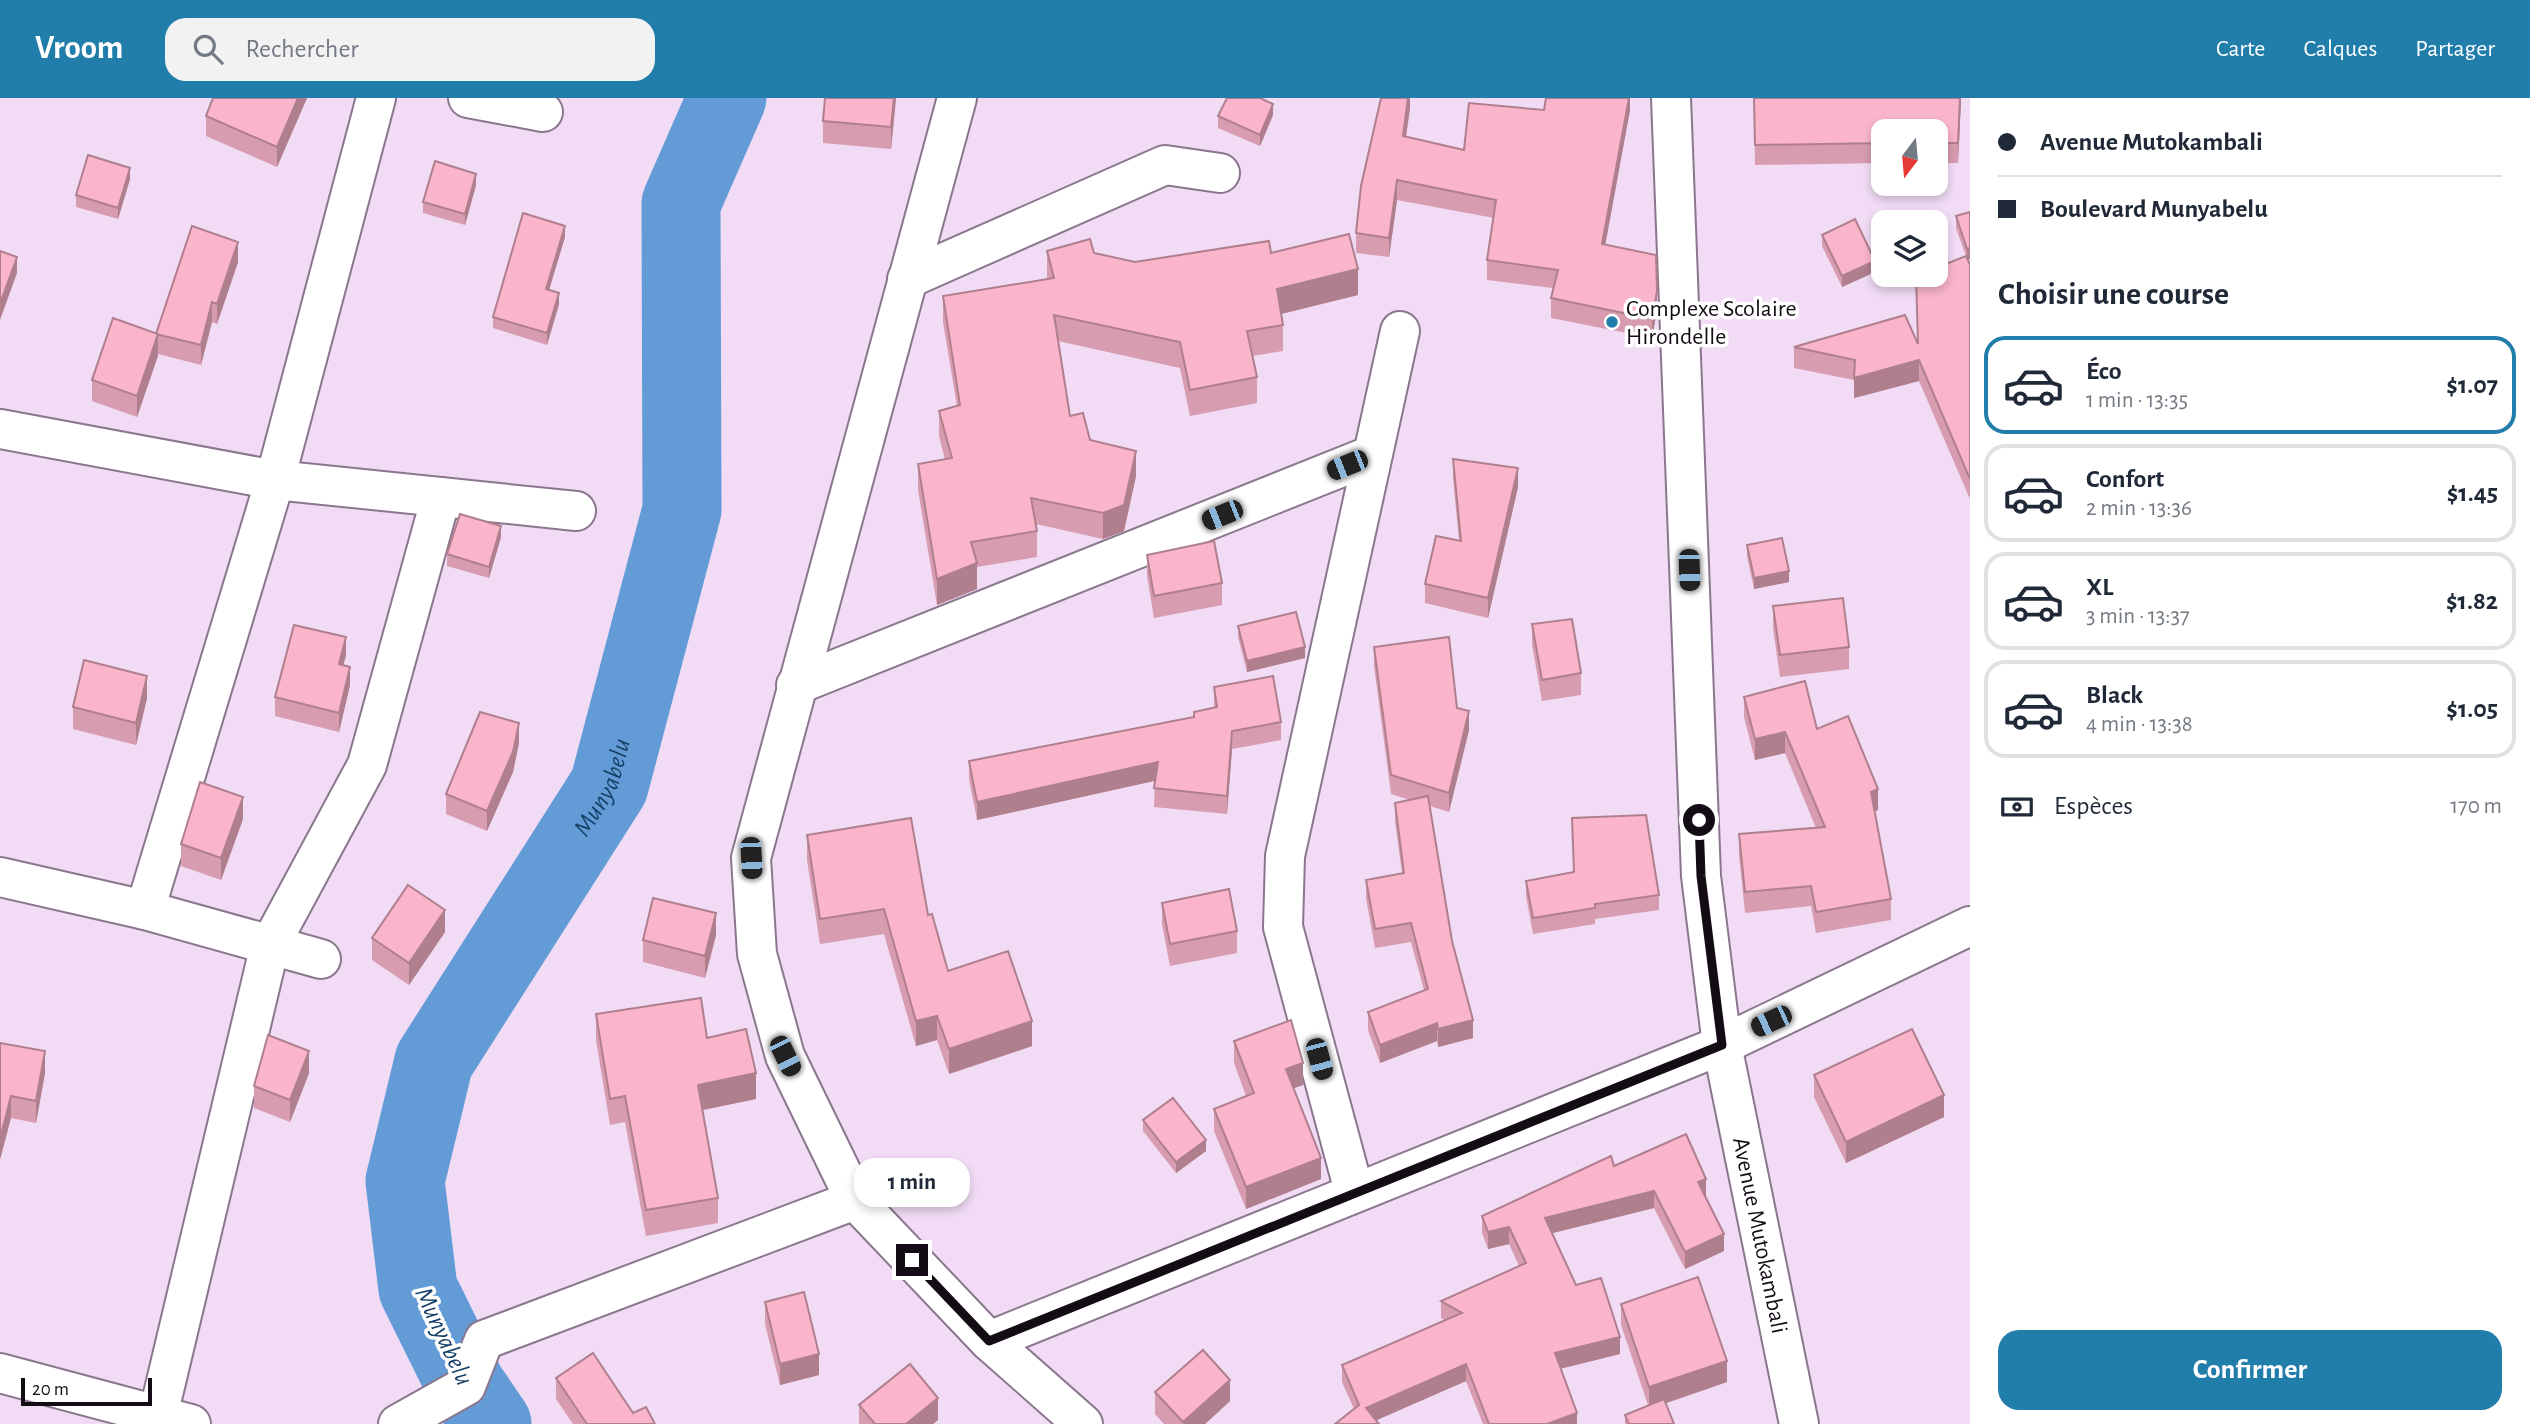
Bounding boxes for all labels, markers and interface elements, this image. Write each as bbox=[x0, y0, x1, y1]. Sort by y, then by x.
search box bbox=[165, 18, 655, 81]
icon: search bbox=[189, 30, 227, 68]
text: Vroom bbox=[35, 32, 123, 65]
text: Rechercher bbox=[245, 36, 359, 62]
text: Carte bbox=[2216, 37, 2265, 61]
text: Calques bbox=[2303, 37, 2377, 61]
text: Partager bbox=[2415, 37, 2495, 61]
north arrow bbox=[1871, 119, 1948, 196]
map controls bbox=[1871, 119, 1948, 287]
text: Avenue Mutokambali bbox=[2040, 129, 2263, 155]
text: Boulevard Munyabelu bbox=[2040, 196, 2268, 222]
button: layers bbox=[1871, 210, 1948, 287]
text: Choisir une course bbox=[1998, 278, 2229, 310]
place label: Complexe Scolaire Hirondelle bbox=[1626, 297, 1797, 349]
marker: Complexe Scolaire Hirondelle bbox=[1604, 314, 1620, 330]
icon: car bbox=[2002, 354, 2065, 417]
text: Éco bbox=[2086, 358, 2122, 384]
text: $1.07 bbox=[2446, 372, 2498, 398]
text: 1 min · 13:35 bbox=[2086, 389, 2188, 412]
car bbox=[1324, 447, 1371, 483]
icon: car bbox=[2002, 462, 2065, 525]
text: Confort bbox=[2086, 466, 2164, 492]
text: $1.45 bbox=[2447, 480, 2498, 506]
car bbox=[1199, 497, 1246, 533]
text: 2 min · 13:36 bbox=[2086, 497, 2192, 520]
car bbox=[1678, 549, 1701, 591]
icon: car bbox=[2002, 570, 2065, 633]
text: XL bbox=[2086, 574, 2113, 600]
text: $1.82 bbox=[2446, 588, 2498, 614]
text: 3 min · 13:37 bbox=[2086, 605, 2190, 628]
icon: car bbox=[2002, 678, 2065, 741]
text: Black bbox=[2086, 682, 2143, 708]
text: $1.05 bbox=[2446, 696, 2498, 722]
text: 4 min · 13:38 bbox=[2086, 713, 2193, 736]
water label: Munyabelu bbox=[569, 736, 635, 841]
icon: cash bbox=[1998, 788, 2036, 826]
text: Espèces bbox=[2054, 793, 2133, 819]
text: 170 m bbox=[2450, 795, 2502, 818]
route start bbox=[1683, 804, 1715, 836]
car bbox=[740, 836, 763, 880]
car bbox=[1748, 1003, 1795, 1039]
car bbox=[767, 1033, 804, 1079]
car bbox=[1304, 1036, 1335, 1082]
street label: Avenue Mutokambali bbox=[1728, 1135, 1791, 1336]
callout: 1 min bbox=[854, 1158, 970, 1208]
text: 1 min bbox=[888, 1171, 936, 1194]
route end bbox=[896, 1244, 928, 1276]
water label: Munyabelu bbox=[410, 1283, 478, 1389]
button: Confirmer bbox=[1998, 1330, 2502, 1410]
scale bar bbox=[21, 1375, 152, 1407]
text: 20 m bbox=[32, 1380, 69, 1399]

